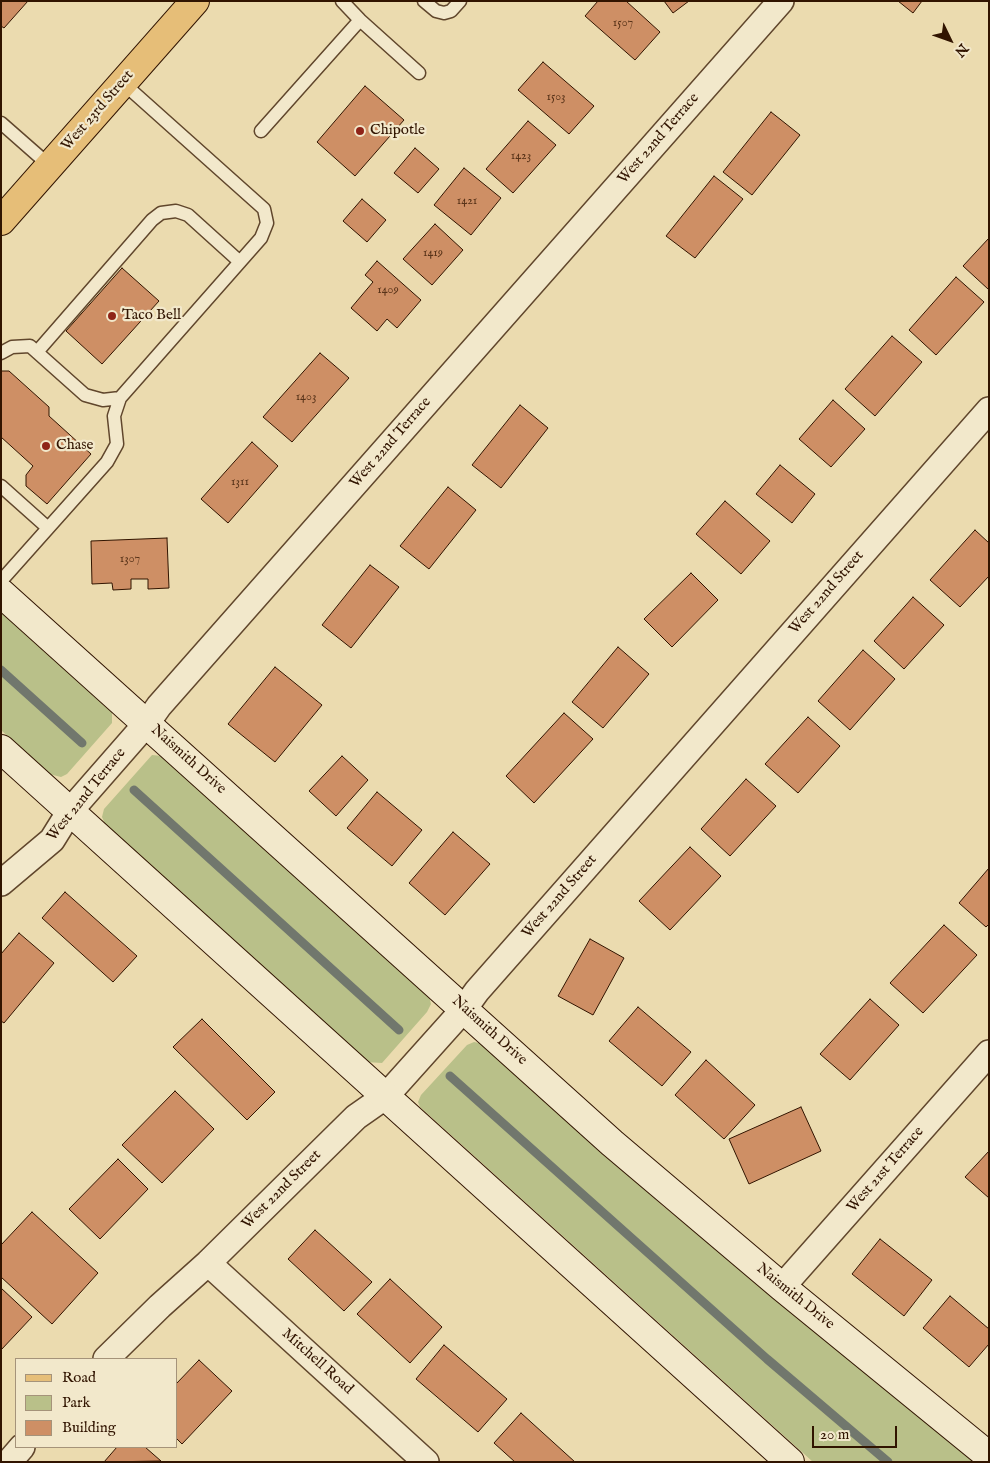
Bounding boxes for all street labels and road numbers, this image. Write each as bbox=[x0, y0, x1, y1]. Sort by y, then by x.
street label: West 23rd Street bbox=[58, 67, 138, 155]
street label: West 22nd Terrace bbox=[615, 90, 703, 188]
street label: West 22nd Terrace bbox=[347, 394, 435, 492]
street label: West 22nd Street bbox=[786, 548, 868, 638]
street label: Naismith Drive bbox=[147, 721, 229, 799]
street label: West 22nd Terrace bbox=[44, 745, 130, 845]
street label: West 22nd Street bbox=[519, 852, 601, 942]
street label: Naismith Drive bbox=[448, 992, 530, 1070]
street label: West 21st Terrace bbox=[844, 1123, 928, 1217]
street label: West 22nd Street bbox=[239, 1147, 325, 1233]
street label: Naismith Drive bbox=[752, 1260, 838, 1334]
street label: Mitchell Road bbox=[278, 1325, 356, 1399]

